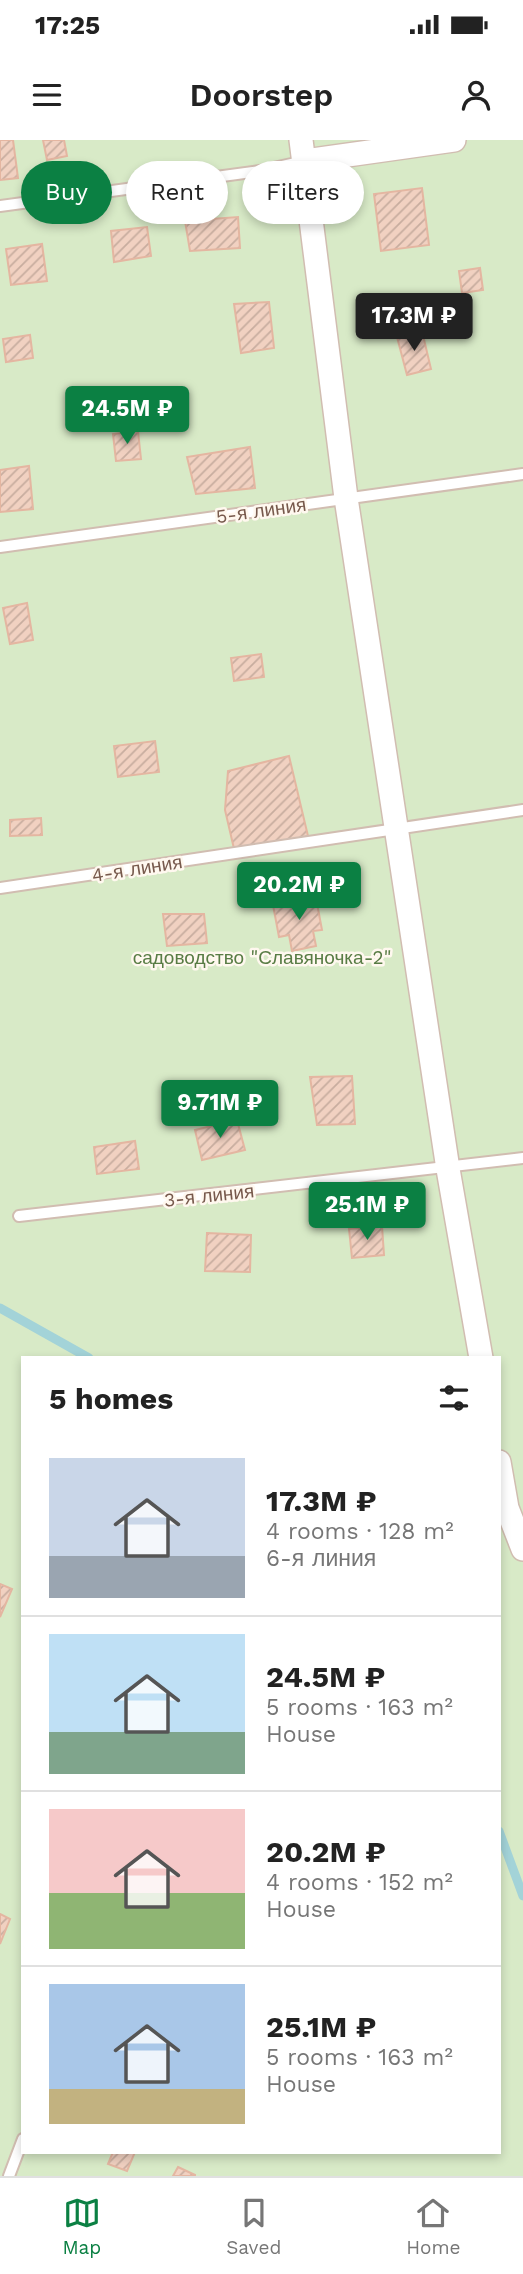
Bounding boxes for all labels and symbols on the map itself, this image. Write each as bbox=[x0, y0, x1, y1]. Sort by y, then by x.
pin: 17.3M ₽ bbox=[349, 294, 479, 353]
pin: 24.5M ₽ bbox=[62, 386, 192, 446]
street label: 5-я линия bbox=[215, 493, 308, 528]
street label: 4-я линия bbox=[90, 850, 184, 887]
pin: 20.2M ₽ bbox=[234, 862, 364, 922]
park label: садоводство "Славяночка-2" bbox=[133, 946, 391, 969]
pin: 9.71M ₽ bbox=[155, 1080, 285, 1140]
street label: 3-я линия bbox=[163, 1179, 255, 1212]
pin: 25.1M ₽ bbox=[302, 1182, 432, 1242]

